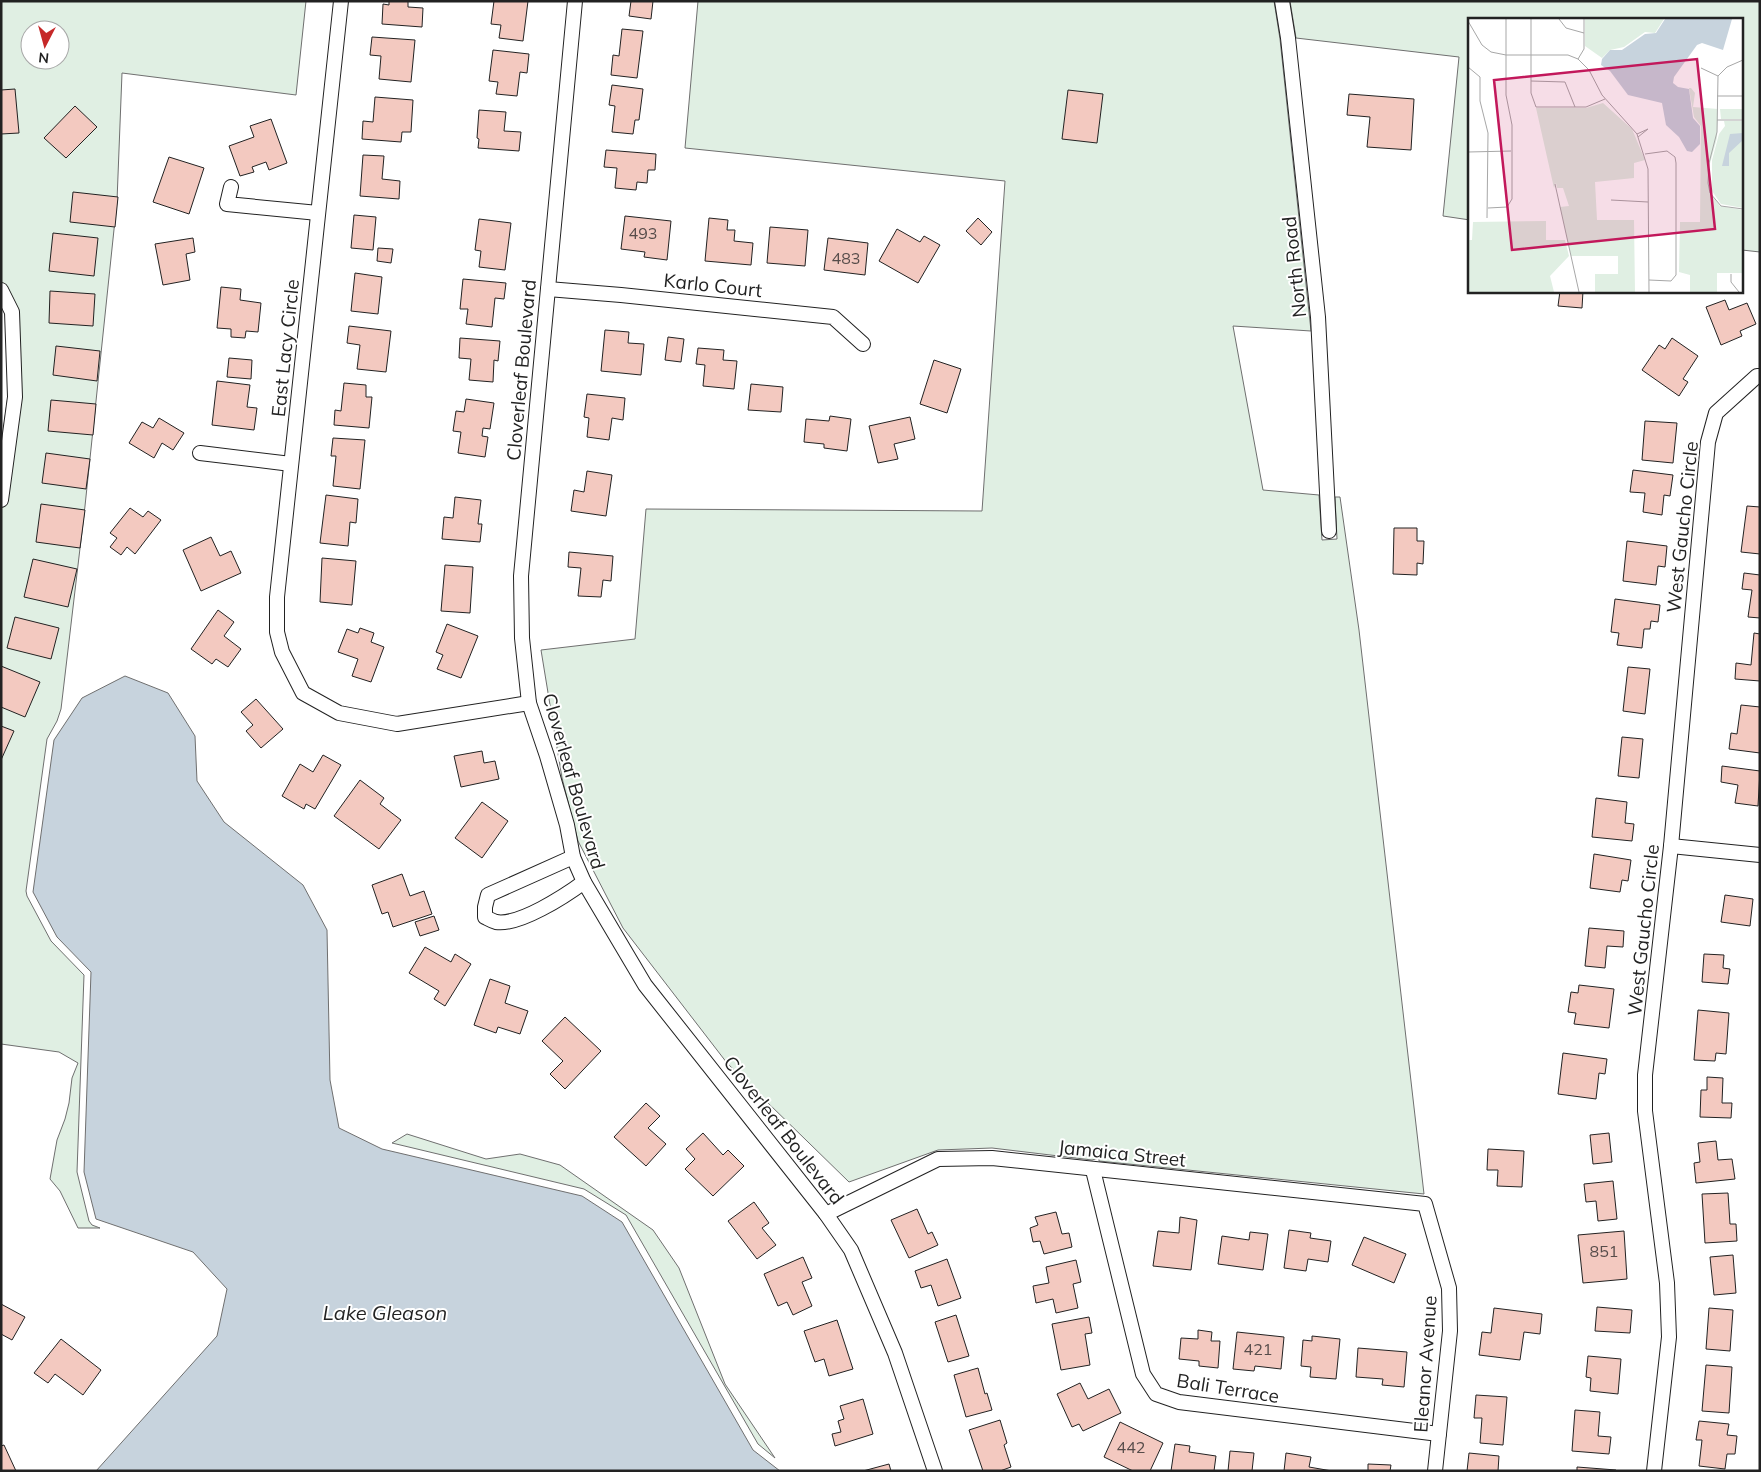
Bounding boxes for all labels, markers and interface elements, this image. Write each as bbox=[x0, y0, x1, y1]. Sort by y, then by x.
inset map bbox=[1468, 18, 1744, 292]
north arrow bbox=[20, 20, 70, 70]
text: N bbox=[37, 48, 50, 67]
street label: North Road bbox=[1277, 215, 1311, 319]
house number: 493 bbox=[629, 223, 657, 243]
house number: 483 bbox=[832, 248, 860, 268]
street label: Karlo Court bbox=[663, 268, 764, 302]
street label: East Lacy Circle bbox=[266, 278, 304, 418]
street label: Cloverleaf Boulevard bbox=[501, 278, 541, 462]
street label: West Gaucho Circle bbox=[1661, 440, 1703, 614]
street label: Cloverleaf Boulevard bbox=[537, 690, 611, 872]
street label: West Gaucho Circle bbox=[1622, 843, 1664, 1017]
street label: Cloverleaf Boulevard bbox=[719, 1051, 849, 1209]
street label: Jamaica Street bbox=[1057, 1134, 1187, 1172]
house number: 851 bbox=[1590, 1241, 1618, 1261]
street label: Eleanor Avenue bbox=[1408, 1295, 1442, 1433]
water label: Lake Gleason bbox=[323, 1300, 447, 1325]
house number: 421 bbox=[1244, 1339, 1272, 1359]
street label: Bali Terrace bbox=[1175, 1368, 1281, 1408]
house number: 442 bbox=[1117, 1437, 1145, 1457]

